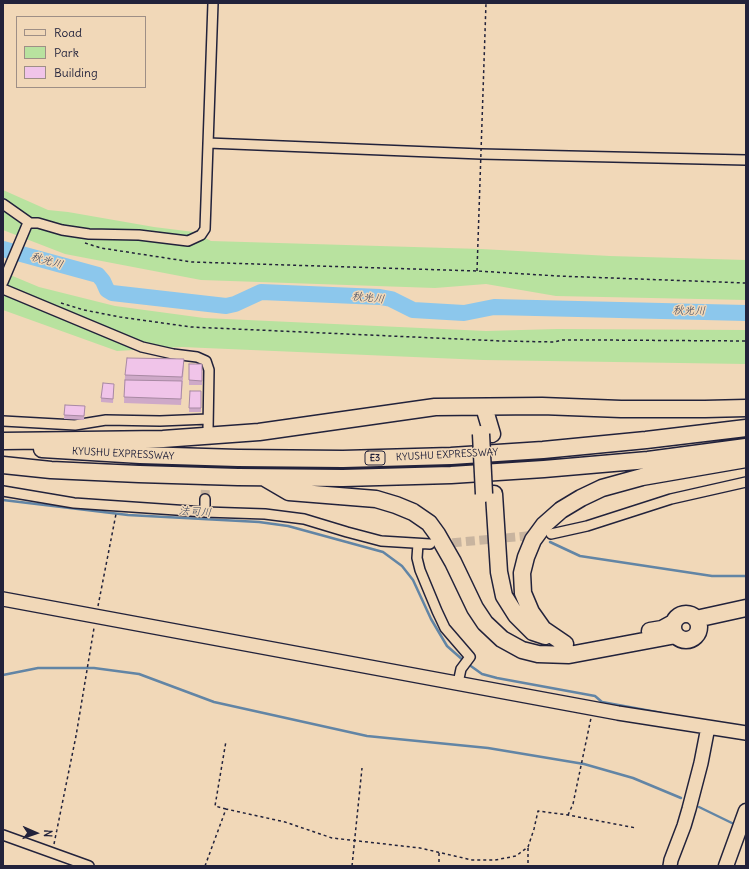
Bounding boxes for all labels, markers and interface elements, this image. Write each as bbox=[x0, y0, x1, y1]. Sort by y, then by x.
legend bbox=[16, 16, 146, 88]
text: Road bbox=[54, 25, 82, 40]
text: Park bbox=[54, 45, 79, 60]
text: Building bbox=[54, 65, 98, 80]
water label: 秋光川 bbox=[29, 250, 65, 272]
water label: 秋光川 bbox=[351, 290, 385, 306]
water label: 秋光川 bbox=[672, 304, 706, 318]
street label: KYUSHU EXPRESSWAY bbox=[72, 445, 174, 463]
street label: KYUSHU EXPRESSWAY bbox=[396, 446, 498, 464]
road number: E3 bbox=[365, 451, 385, 465]
water label: 法司川 bbox=[178, 504, 212, 520]
north arrow bbox=[16, 813, 56, 853]
text: N bbox=[41, 829, 55, 837]

